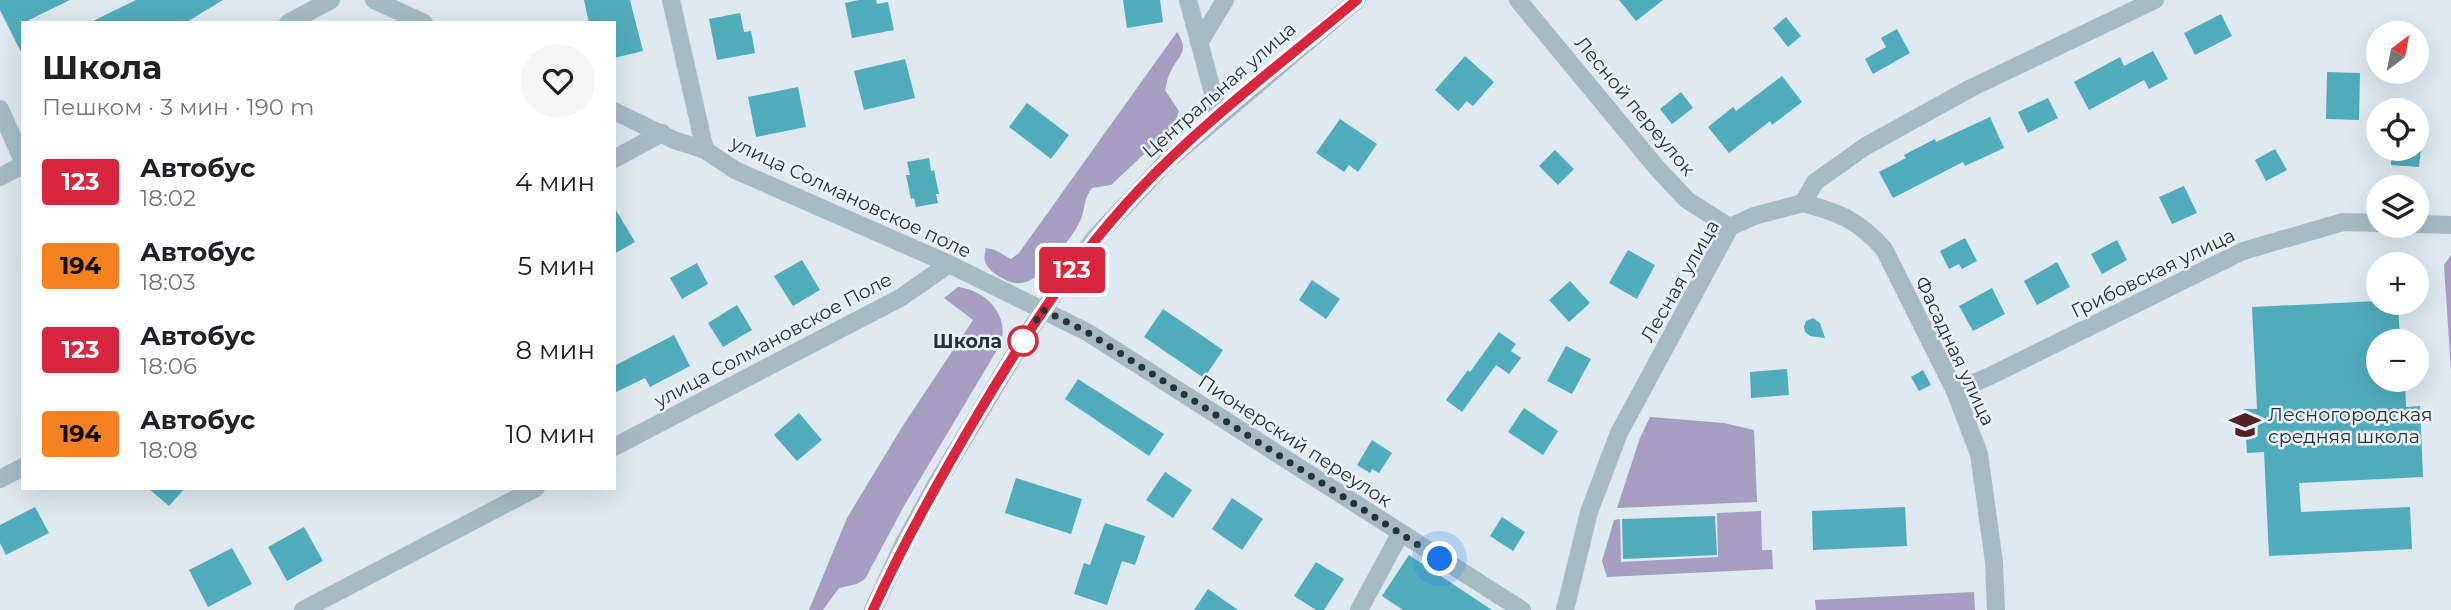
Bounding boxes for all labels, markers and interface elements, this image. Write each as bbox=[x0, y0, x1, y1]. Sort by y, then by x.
street label: Центральная улица bbox=[1138, 17, 1300, 163]
north arrow bbox=[2366, 21, 2429, 84]
map controls bbox=[2366, 21, 2429, 392]
street label: Лесной переулок bbox=[1570, 32, 1700, 180]
button: heart bbox=[521, 44, 595, 118]
text: Школа bbox=[42, 47, 162, 87]
text: Пешком · 3 мин · 190 m bbox=[42, 93, 314, 121]
button: locate bbox=[2366, 98, 2429, 161]
street label: улица Солмановское поле bbox=[726, 131, 975, 263]
text: Автобус bbox=[140, 152, 255, 184]
text: 4 мин bbox=[515, 166, 595, 198]
text: 123 bbox=[62, 167, 99, 196]
button: layers bbox=[2366, 175, 2429, 238]
text: 18:02 bbox=[140, 184, 196, 212]
street label: Лесная улица bbox=[1636, 216, 1724, 346]
street label: Грибовская улица bbox=[2067, 223, 2239, 323]
text: Автобус bbox=[140, 236, 255, 268]
line badge: 123 bbox=[1032, 247, 1112, 293]
text: 5 мин bbox=[517, 250, 595, 282]
text: 194 bbox=[60, 251, 101, 280]
button: + bbox=[2366, 252, 2429, 315]
text: 123 bbox=[1053, 255, 1091, 284]
street label: улица Солмановское Поле bbox=[649, 267, 896, 413]
text: 18:03 bbox=[140, 268, 196, 296]
street label: Фасадная улица bbox=[1910, 273, 2000, 429]
text: Автобус bbox=[140, 320, 255, 352]
marker: Школа bbox=[1008, 326, 1038, 356]
button: − bbox=[2366, 329, 2429, 392]
place label: Школа bbox=[933, 330, 1002, 353]
text: 8 мин bbox=[516, 334, 595, 366]
text: 123 bbox=[62, 335, 99, 364]
text: 18:06 bbox=[140, 352, 197, 380]
street label: Пионерский переулок bbox=[1194, 370, 1396, 512]
place label: Лесногородская средняя школа bbox=[2268, 403, 2433, 448]
text: Автобус bbox=[140, 404, 255, 436]
school or university icon: Лесногородская средняя школа bbox=[2228, 408, 2262, 442]
text: 10 мин bbox=[506, 418, 595, 450]
text: 194 bbox=[60, 419, 101, 448]
text: 18:08 bbox=[140, 436, 198, 464]
your location bbox=[1422, 541, 1457, 576]

